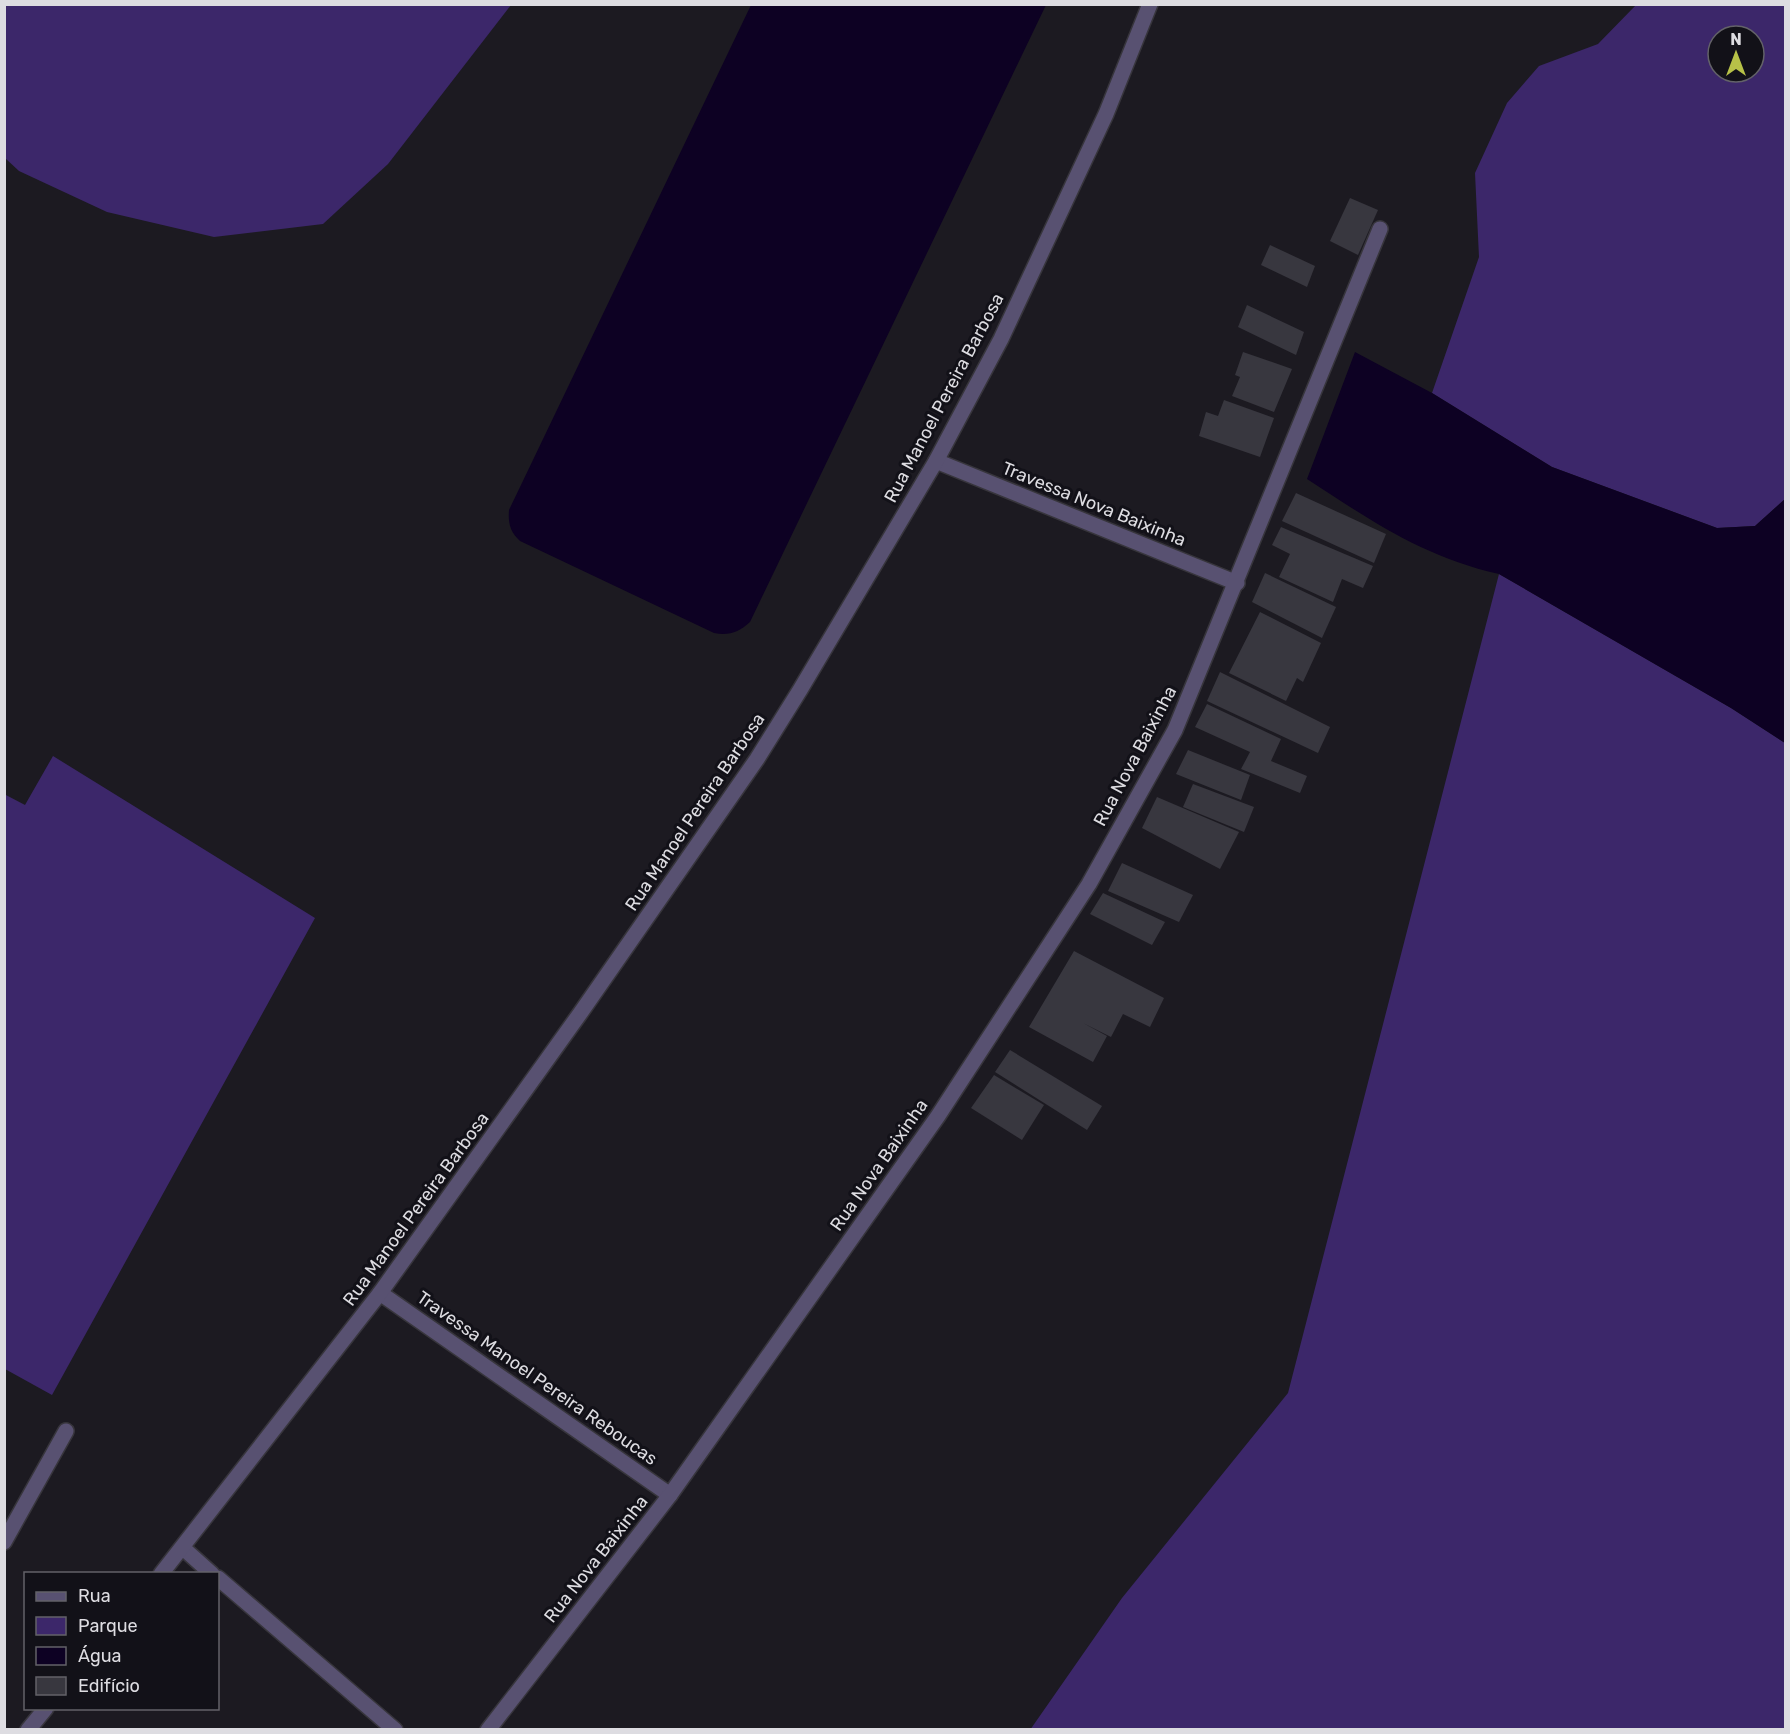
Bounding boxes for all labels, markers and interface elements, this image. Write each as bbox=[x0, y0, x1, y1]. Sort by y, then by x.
north arrow bbox=[1706, 24, 1766, 84]
text: N bbox=[1730, 30, 1742, 49]
street label: Rua Manoel Pereira Barbosa bbox=[879, 290, 1009, 506]
street label: Travessa Nova Baixinha bbox=[999, 457, 1189, 551]
street label: Rua Nova Baixinha bbox=[1089, 682, 1181, 830]
street label: Rua Manoel Pereira Barbosa bbox=[620, 709, 770, 915]
street label: Rua Nova Baixinha bbox=[825, 1095, 933, 1235]
street label: Rua Manoel Pereira Barbosa bbox=[338, 1108, 494, 1310]
street label: Travessa Manoel Pereira Reboucas bbox=[413, 1286, 661, 1470]
street label: Rua Nova Baixinha bbox=[539, 1491, 653, 1627]
legend bbox=[24, 1572, 219, 1710]
text: Rua bbox=[78, 1585, 111, 1607]
text: Parque bbox=[78, 1615, 138, 1637]
text: Água bbox=[78, 1645, 121, 1667]
text: Edifício bbox=[78, 1675, 140, 1697]

